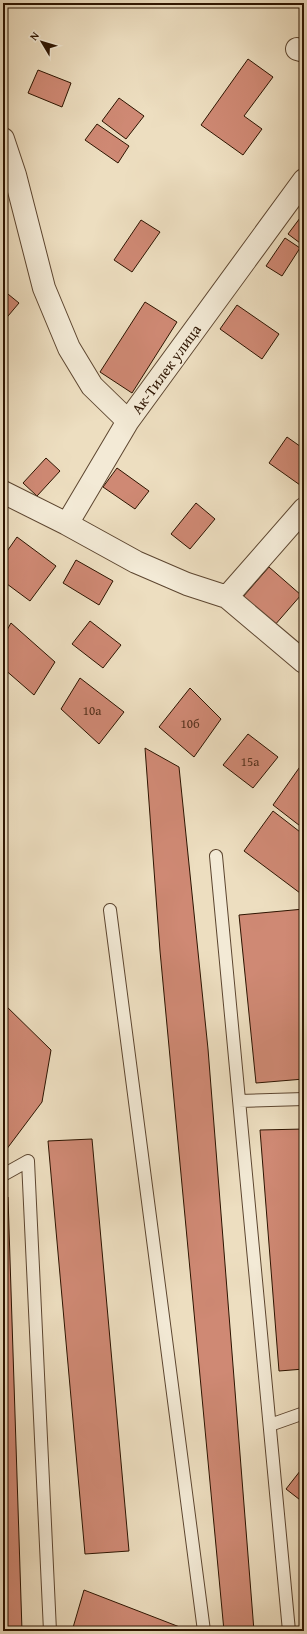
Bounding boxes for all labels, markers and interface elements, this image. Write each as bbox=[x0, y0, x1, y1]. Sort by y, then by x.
north arrow bbox=[22, 22, 62, 62]
text: N bbox=[26, 28, 43, 44]
street label: Ак-Тилек улица bbox=[126, 319, 206, 418]
house number: 10а bbox=[83, 701, 102, 720]
house number: 10б bbox=[180, 714, 200, 733]
house number: 15а bbox=[241, 752, 260, 771]

